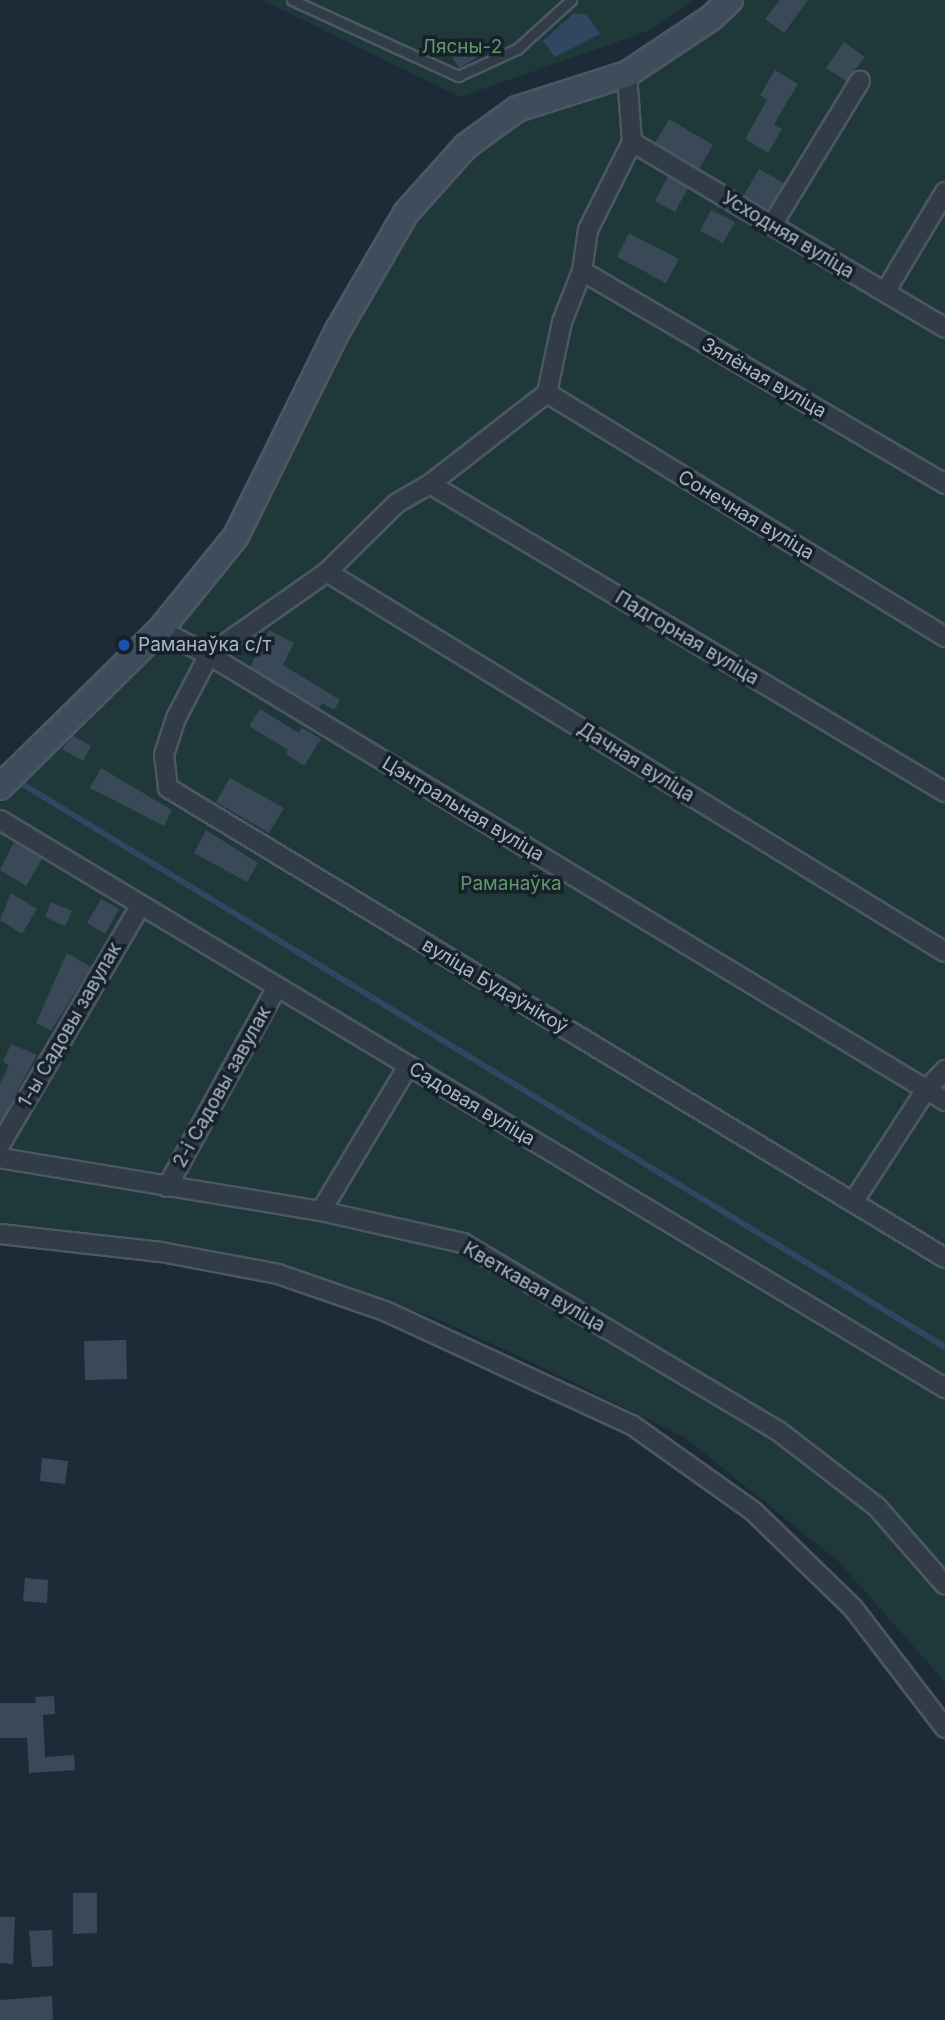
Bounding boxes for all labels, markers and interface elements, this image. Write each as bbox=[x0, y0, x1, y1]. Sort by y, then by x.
park label: Лясны-2 bbox=[422, 36, 502, 58]
street label: Усходняя вуліца bbox=[718, 187, 858, 283]
street label: Зялёная вуліца bbox=[698, 333, 830, 423]
street label: Сонечная вуліца bbox=[674, 465, 818, 565]
street label: Падгорная вуліца bbox=[611, 586, 763, 690]
place label: Раманаўка с/т bbox=[138, 634, 271, 656]
marker: Раманаўка с/т bbox=[116, 637, 132, 653]
street label: Дачная вуліца bbox=[574, 717, 698, 807]
street label: Цэнтральная вуліца bbox=[378, 752, 548, 866]
park label: Раманаўка bbox=[460, 873, 562, 895]
street label: вуліца Будаўнікоў bbox=[418, 933, 572, 1039]
street label: 1-ы Садовы завулак bbox=[14, 939, 126, 1111]
street label: 2-і Садовы завулак bbox=[168, 1002, 276, 1172]
street label: Садовая вуліца bbox=[405, 1057, 539, 1151]
street label: Кветкавая вуліца bbox=[459, 1237, 609, 1337]

